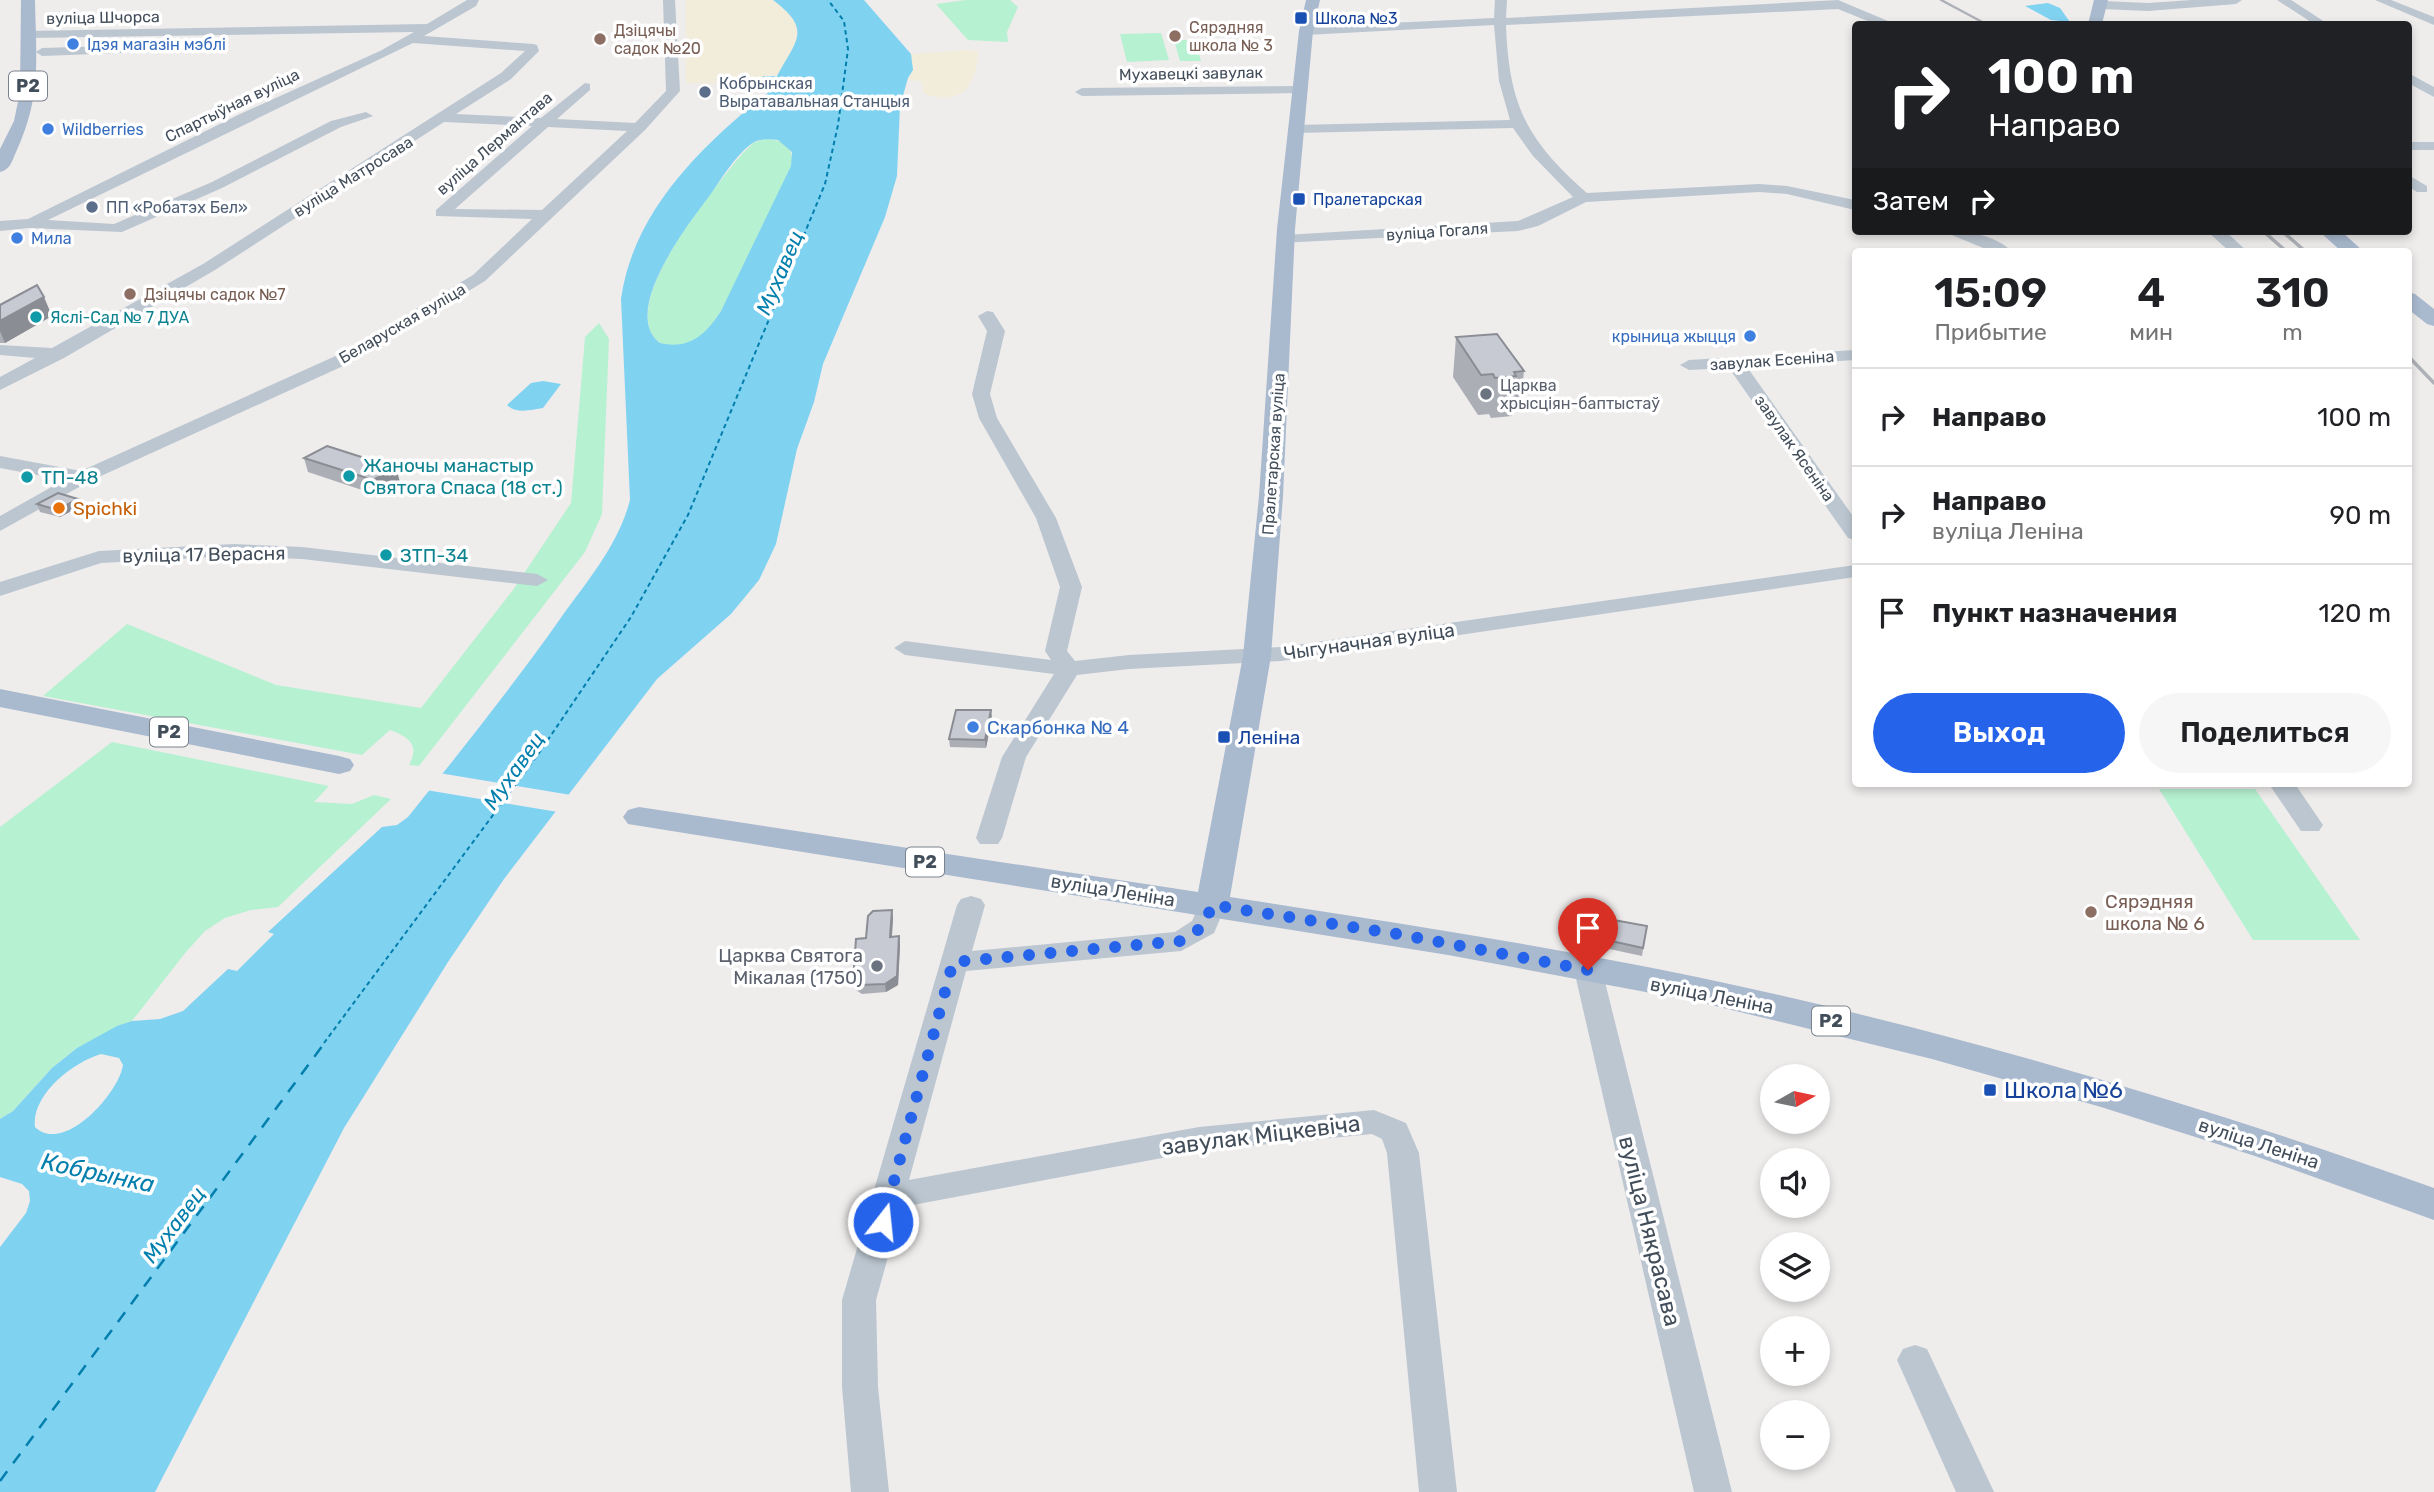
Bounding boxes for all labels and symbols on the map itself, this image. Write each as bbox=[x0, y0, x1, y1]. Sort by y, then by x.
street label: вуліца Шчорса bbox=[46, 7, 160, 28]
place label: Школа №3 bbox=[1315, 9, 1398, 28]
marker: Школа №3 bbox=[1293, 10, 1309, 26]
place label: Сярэдняя школа № 3 bbox=[1189, 18, 1273, 55]
place label: Дзіцячы садок №20 bbox=[614, 21, 701, 58]
marker: Сярэдняя школа № 3 bbox=[1167, 28, 1183, 44]
marker: Дзіцячы садок №20 bbox=[592, 31, 608, 47]
place label: Ідэя магазін мэблі bbox=[87, 35, 226, 54]
marker: Ідэя магазін мэблі bbox=[65, 36, 81, 52]
street label: Мухавецкі завулак bbox=[1119, 63, 1264, 84]
street label: Спартыўная вуліца bbox=[162, 65, 303, 146]
road number: Р2 bbox=[9, 72, 47, 100]
place label: Кобрынская Выратавальная Станцыя bbox=[719, 74, 910, 111]
marker: Кобрынская Выратавальная Станцыя bbox=[697, 84, 713, 100]
street label: вуліца Лермантава bbox=[433, 88, 556, 199]
place label: Wildberries bbox=[62, 120, 144, 139]
marker: Wildberries bbox=[40, 121, 56, 137]
street label: вуліца Матросава bbox=[290, 132, 416, 221]
place label: Пралетарская bbox=[1313, 190, 1423, 209]
marker: Пралетарская bbox=[1291, 191, 1307, 207]
place label: ПП «Робатэх Бел» bbox=[106, 198, 248, 217]
marker: ПП «Робатэх Бел» bbox=[84, 199, 100, 215]
street label: вуліца Гогаля bbox=[1385, 218, 1489, 245]
water label: Мухавец bbox=[751, 227, 808, 319]
place label: Мила bbox=[31, 229, 72, 248]
marker: Мила bbox=[9, 230, 25, 246]
street label: Беларуская вуліца bbox=[336, 279, 469, 367]
place label: Дзіцячы садок №7 bbox=[144, 285, 285, 304]
marker: Дзіцячы садок №7 bbox=[122, 286, 138, 302]
place label: Яслі-Сад № 7 ДУА bbox=[50, 308, 190, 327]
marker: Яслі-Сад № 7 ДУА bbox=[28, 309, 44, 325]
place label: крыница жыцця bbox=[1612, 327, 1736, 346]
marker: крыница жыцця bbox=[1742, 328, 1758, 344]
street label: завулак Есеніна bbox=[1709, 347, 1835, 374]
street label: Пралетарская вуліца bbox=[1258, 372, 1289, 536]
place label: Царква хрысціян-баптыстаў bbox=[1500, 376, 1660, 413]
marker: Царква хрысціян-баптыстаў bbox=[1478, 386, 1494, 402]
street label: завулак Ясеніна bbox=[1751, 391, 1838, 505]
place label: Жаночы манастыр Святога Спаса (18 ст.) bbox=[363, 454, 563, 499]
place label: ТП-48 bbox=[41, 466, 99, 489]
marker: Жаночы манастыр Святога Спаса (18 ст.) bbox=[341, 468, 357, 484]
marker: ТП-48 bbox=[19, 469, 35, 485]
place label: Spichki bbox=[73, 497, 137, 520]
marker: Spichki bbox=[51, 500, 67, 516]
street label: вуліца 17 Верасня bbox=[122, 542, 286, 567]
place label: ЗТП-34 bbox=[400, 544, 468, 567]
marker: ЗТП-34 bbox=[378, 547, 394, 563]
street label: Чыгуначная вуліца bbox=[1282, 618, 1456, 665]
place label: Скарбонка № 4 bbox=[987, 716, 1129, 739]
road number: Р2 bbox=[150, 718, 188, 746]
marker: Скарбонка № 4 bbox=[965, 719, 981, 735]
place label: Леніна bbox=[1238, 726, 1300, 749]
water label: Мухавец bbox=[478, 727, 549, 814]
marker: Леніна bbox=[1216, 729, 1232, 745]
road number: Р2 bbox=[906, 848, 944, 876]
street label: вуліца Леніна bbox=[1049, 869, 1177, 912]
place label: Сярэдняя школа № 6 bbox=[2105, 890, 2205, 935]
pin bbox=[1558, 898, 1618, 970]
marker: Сярэдняя школа № 6 bbox=[2083, 904, 2099, 920]
place label: Царква Святога Мікалая (1750) bbox=[718, 944, 863, 989]
marker: Царква Святога Мікалая (1750) bbox=[869, 958, 885, 974]
street label: вуліца Леніна bbox=[1648, 972, 1776, 1019]
road number: Р2 bbox=[1812, 1006, 1850, 1036]
north arrow bbox=[1760, 1064, 1830, 1134]
place label: Школа №6 bbox=[2004, 1076, 2123, 1104]
marker: Школа №6 bbox=[1982, 1082, 1998, 1098]
street label: завулак Міцкевіча bbox=[1160, 1109, 1362, 1161]
street label: вуліца Леніна bbox=[2196, 1113, 2322, 1174]
street label: вуліца Някрасава bbox=[1613, 1133, 1687, 1329]
water label: Кобрынка bbox=[39, 1147, 157, 1199]
water label: Мухавец bbox=[137, 1182, 210, 1268]
position arrow bbox=[846, 1185, 920, 1259]

